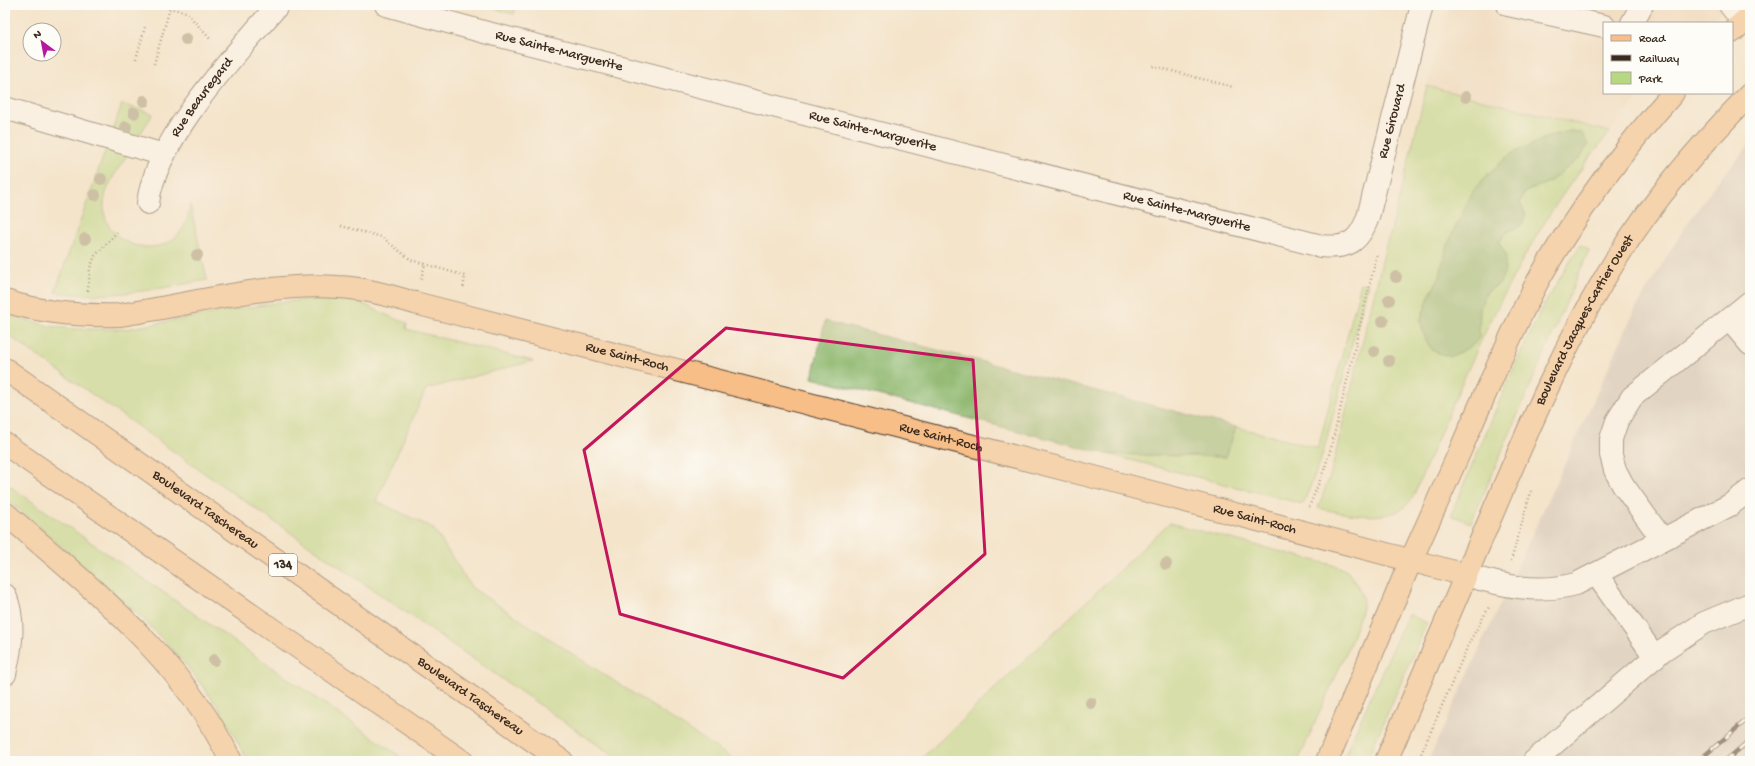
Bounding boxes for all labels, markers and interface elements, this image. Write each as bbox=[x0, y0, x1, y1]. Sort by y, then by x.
north arrow bbox=[22, 22, 62, 62]
legend bbox=[1603, 22, 1733, 94]
street label: Rue Sainte-Marguerite bbox=[493, 27, 625, 76]
text: N bbox=[32, 28, 44, 42]
text: Road bbox=[1639, 33, 1666, 47]
street label: Rue Beauregard bbox=[167, 53, 238, 140]
text: Railway bbox=[1639, 53, 1679, 67]
text: Park bbox=[1638, 73, 1664, 87]
street label: Rue Girouard bbox=[1375, 81, 1410, 160]
street label: Rue Sainte-Marguerite bbox=[807, 107, 939, 156]
street label: Rue Sainte-Marguerite bbox=[1121, 187, 1253, 236]
street label: Boulevard Jacques-Cartier Ouest bbox=[1532, 231, 1639, 409]
street label: Rue Saint-Roch bbox=[584, 339, 671, 376]
street label: Rue Saint-Roch bbox=[897, 419, 985, 457]
street label: Boulevard Taschereau bbox=[148, 466, 262, 554]
street label: Rue Saint-Roch bbox=[1211, 500, 1299, 538]
road number: 134 bbox=[269, 554, 297, 576]
street label: Boulevard Taschereau bbox=[413, 653, 527, 740]

